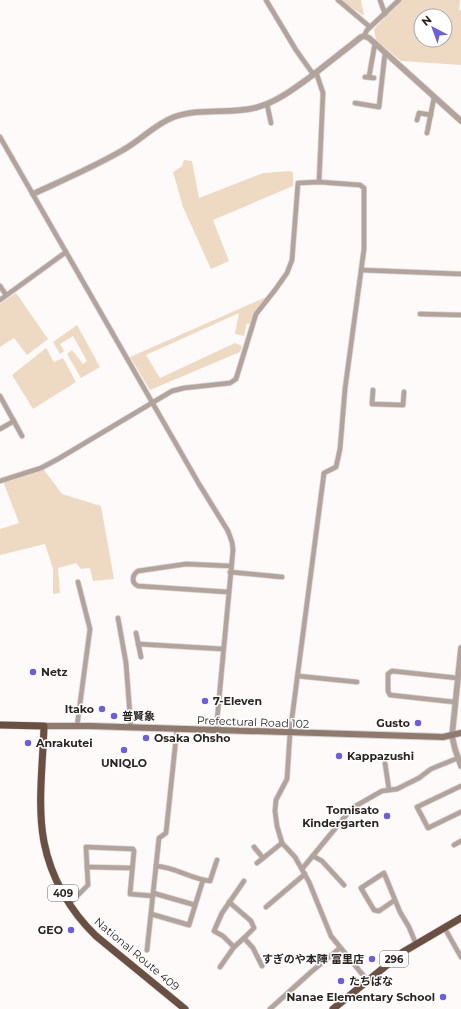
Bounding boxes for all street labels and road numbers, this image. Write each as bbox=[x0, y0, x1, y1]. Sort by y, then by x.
street label: Prefectural Road 102 bbox=[197, 713, 309, 731]
road number: 409 bbox=[48, 885, 78, 901]
street label: National Route 409 bbox=[92, 914, 183, 994]
road number: 296 bbox=[380, 951, 408, 967]

